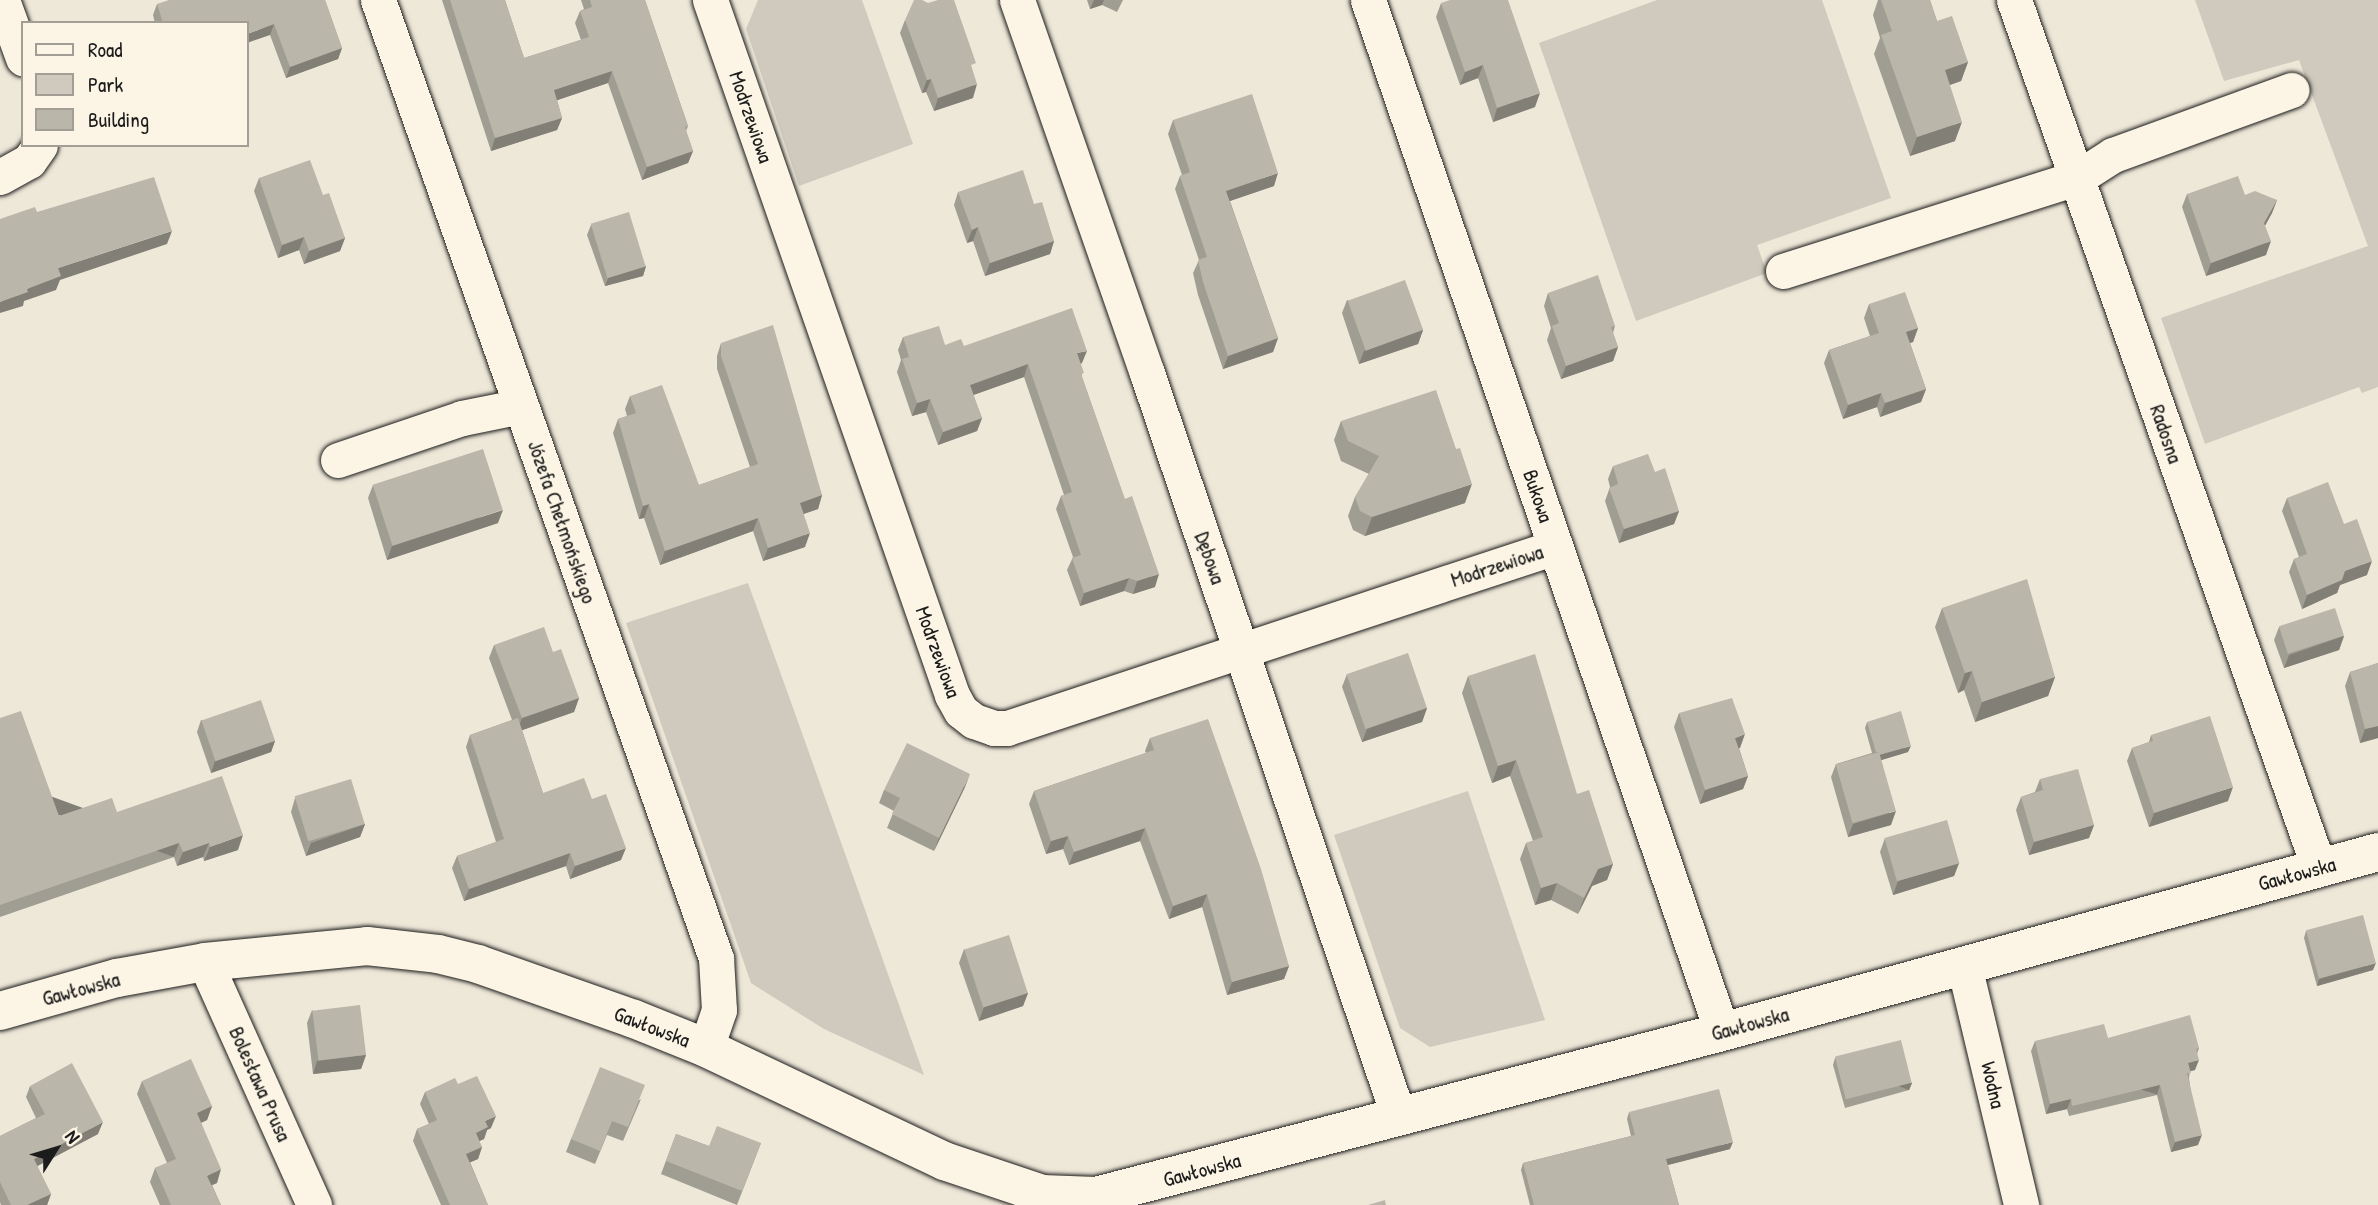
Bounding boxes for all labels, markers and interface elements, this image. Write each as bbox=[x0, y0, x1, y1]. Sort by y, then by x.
legend bbox=[21, 21, 248, 147]
text: Road bbox=[88, 35, 122, 64]
street label: Modrzewiowa bbox=[724, 68, 778, 166]
text: Park bbox=[88, 70, 123, 99]
text: Building bbox=[88, 105, 149, 134]
street label: Radosna bbox=[2144, 401, 2188, 467]
street label: Józefa Chełmońskiego bbox=[522, 437, 602, 607]
street label: Bukowa bbox=[1517, 466, 1559, 526]
street label: Dębowa bbox=[1189, 529, 1231, 587]
street label: Modrzewiowa bbox=[1448, 539, 1546, 593]
street label: Modrzewiowa bbox=[910, 603, 966, 701]
street label: Gawłowska bbox=[2255, 852, 2339, 896]
street label: Gawłowska bbox=[39, 967, 123, 1011]
street label: Gawłowska bbox=[610, 1001, 694, 1053]
street label: Gawłowska bbox=[1708, 1002, 1792, 1046]
street label: Bolesława Prusa bbox=[223, 1023, 297, 1145]
street label: Wodna bbox=[1975, 1059, 2011, 1111]
north arrow bbox=[21, 1114, 91, 1184]
text: N bbox=[59, 1124, 86, 1148]
street label: Gawłowska bbox=[1160, 1148, 1244, 1192]

